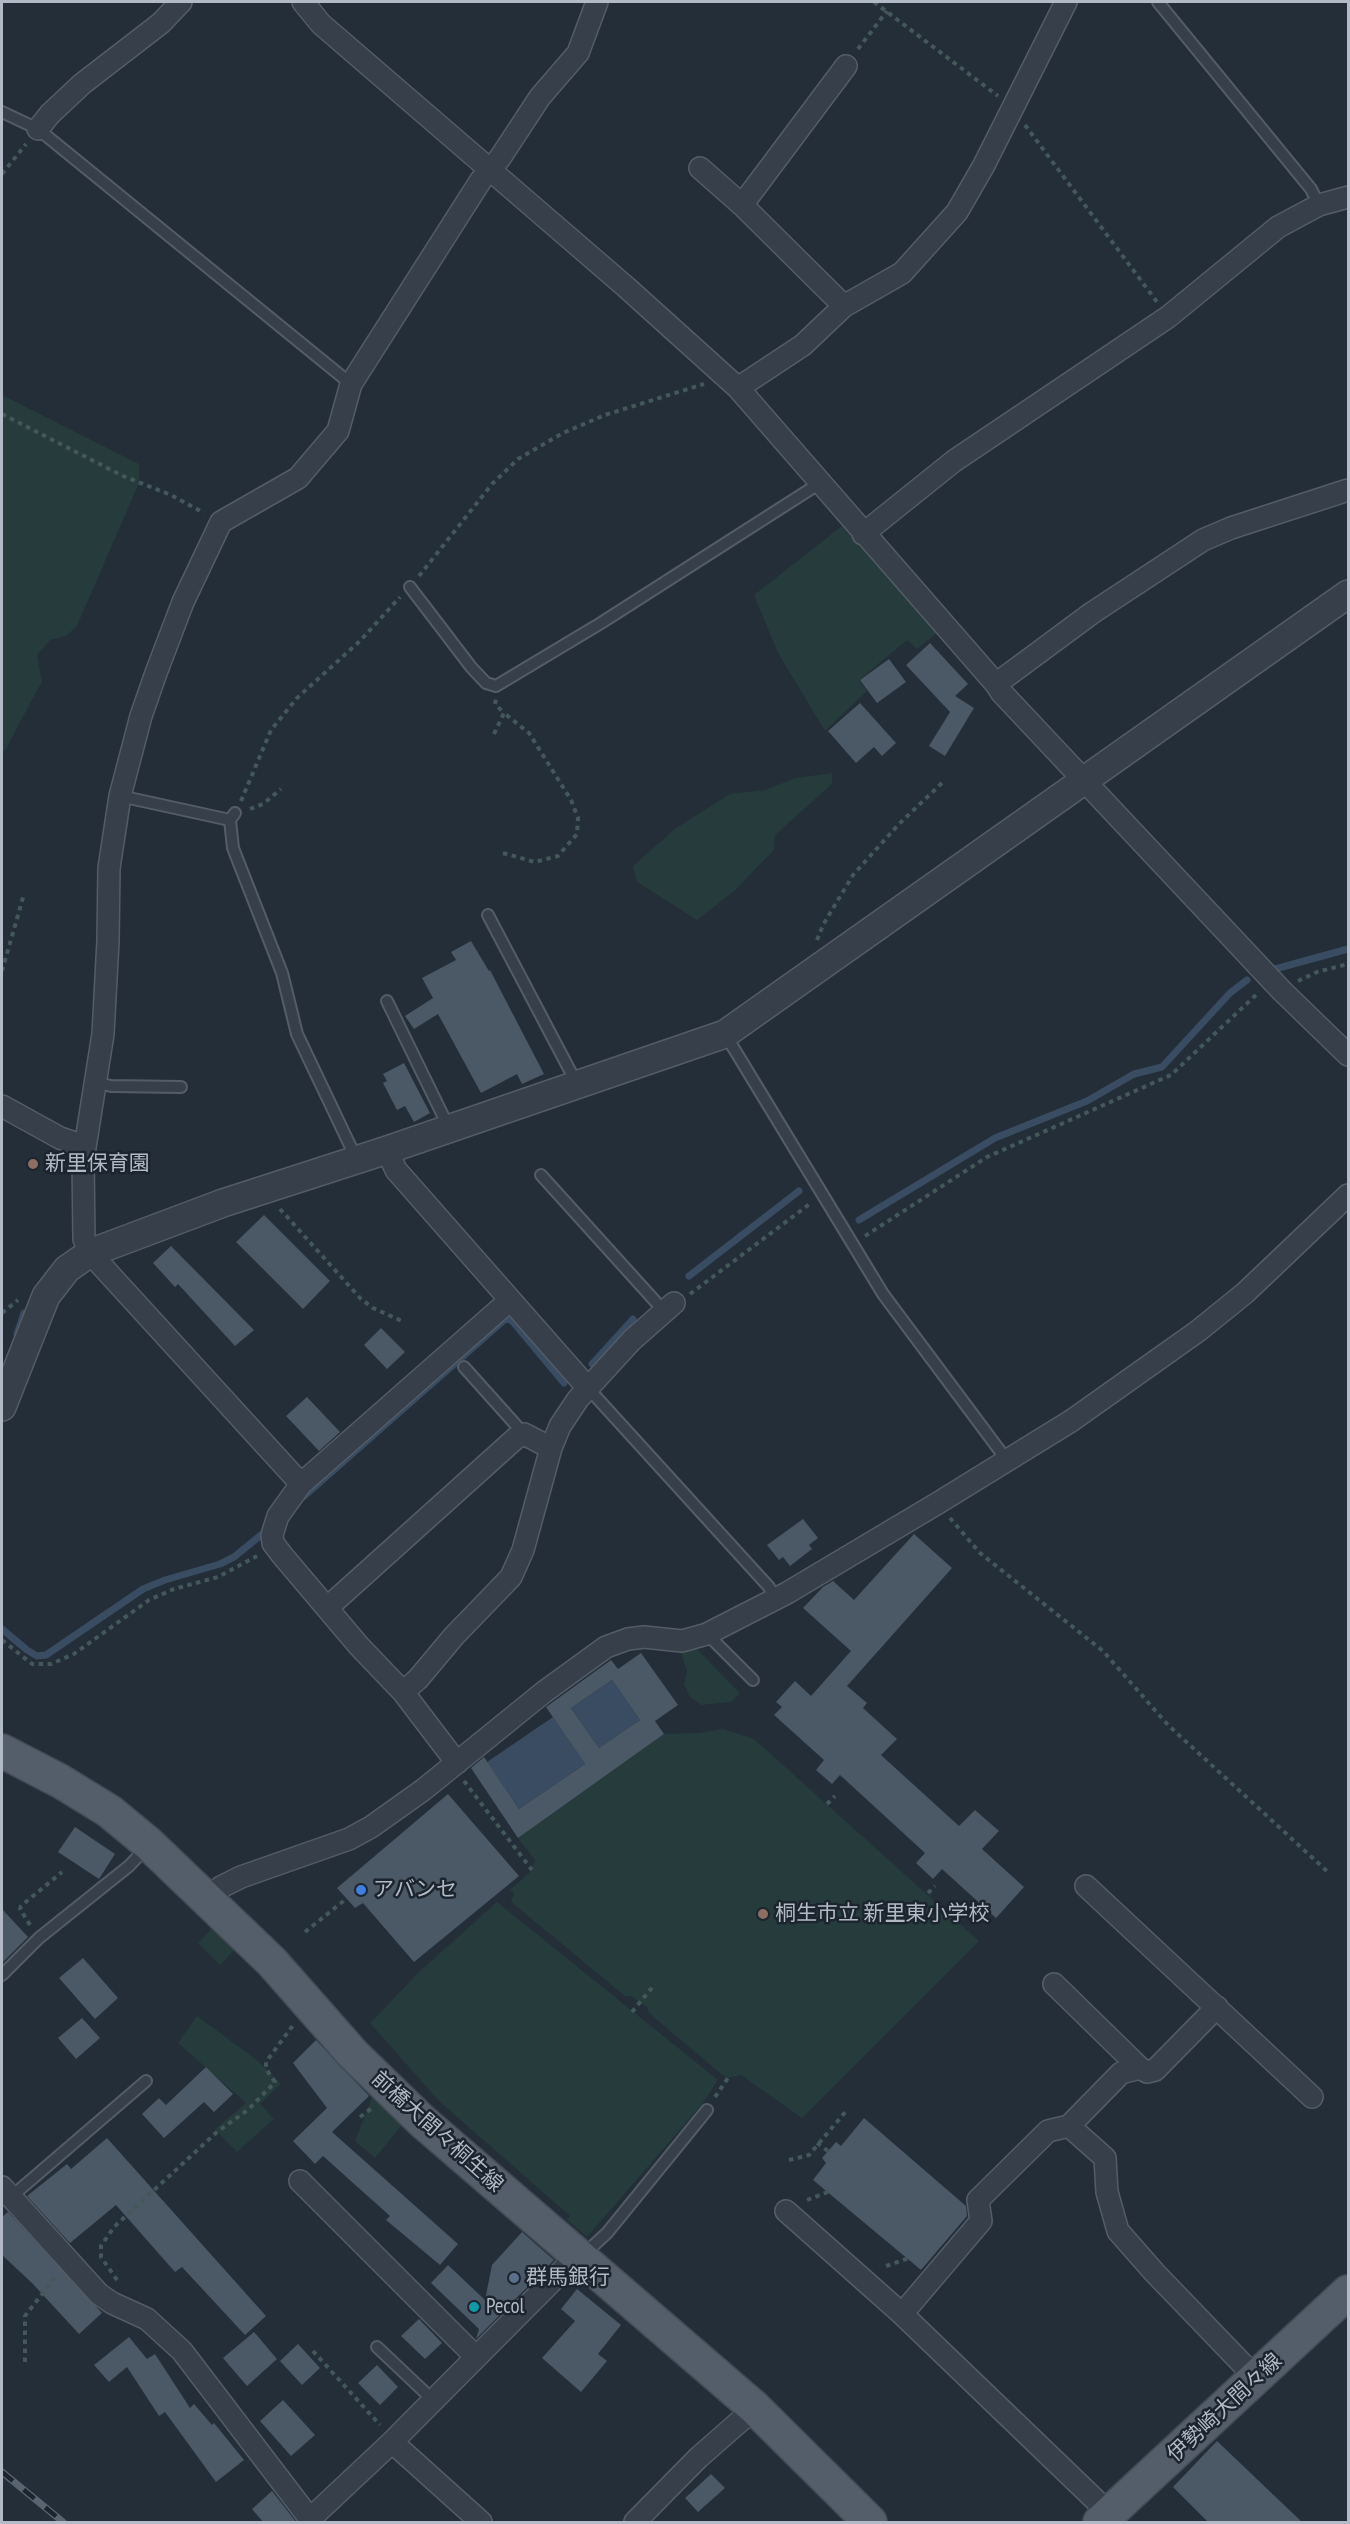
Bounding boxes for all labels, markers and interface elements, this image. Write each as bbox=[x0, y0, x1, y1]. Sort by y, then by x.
place label: 新里保育園 bbox=[45, 1151, 150, 1177]
marker: 新里保育園 bbox=[26, 1157, 40, 1171]
place label: アバンセ bbox=[373, 1877, 457, 1903]
marker: アバンセ bbox=[354, 1883, 368, 1897]
place label: 桐生市立 新里東小学校 bbox=[775, 1901, 989, 1927]
marker: 桐生市立 新里東小学校 bbox=[756, 1907, 770, 1921]
street label: 前橋大間々桐生線 bbox=[366, 2066, 508, 2198]
place label: 群馬銀行 bbox=[526, 2265, 610, 2291]
marker: 群馬銀行 bbox=[507, 2271, 521, 2285]
place label: Pecol bbox=[486, 2294, 524, 2320]
marker: Pecol bbox=[467, 2300, 481, 2314]
street label: 伊勢崎大間々線 bbox=[1163, 2349, 1287, 2467]

